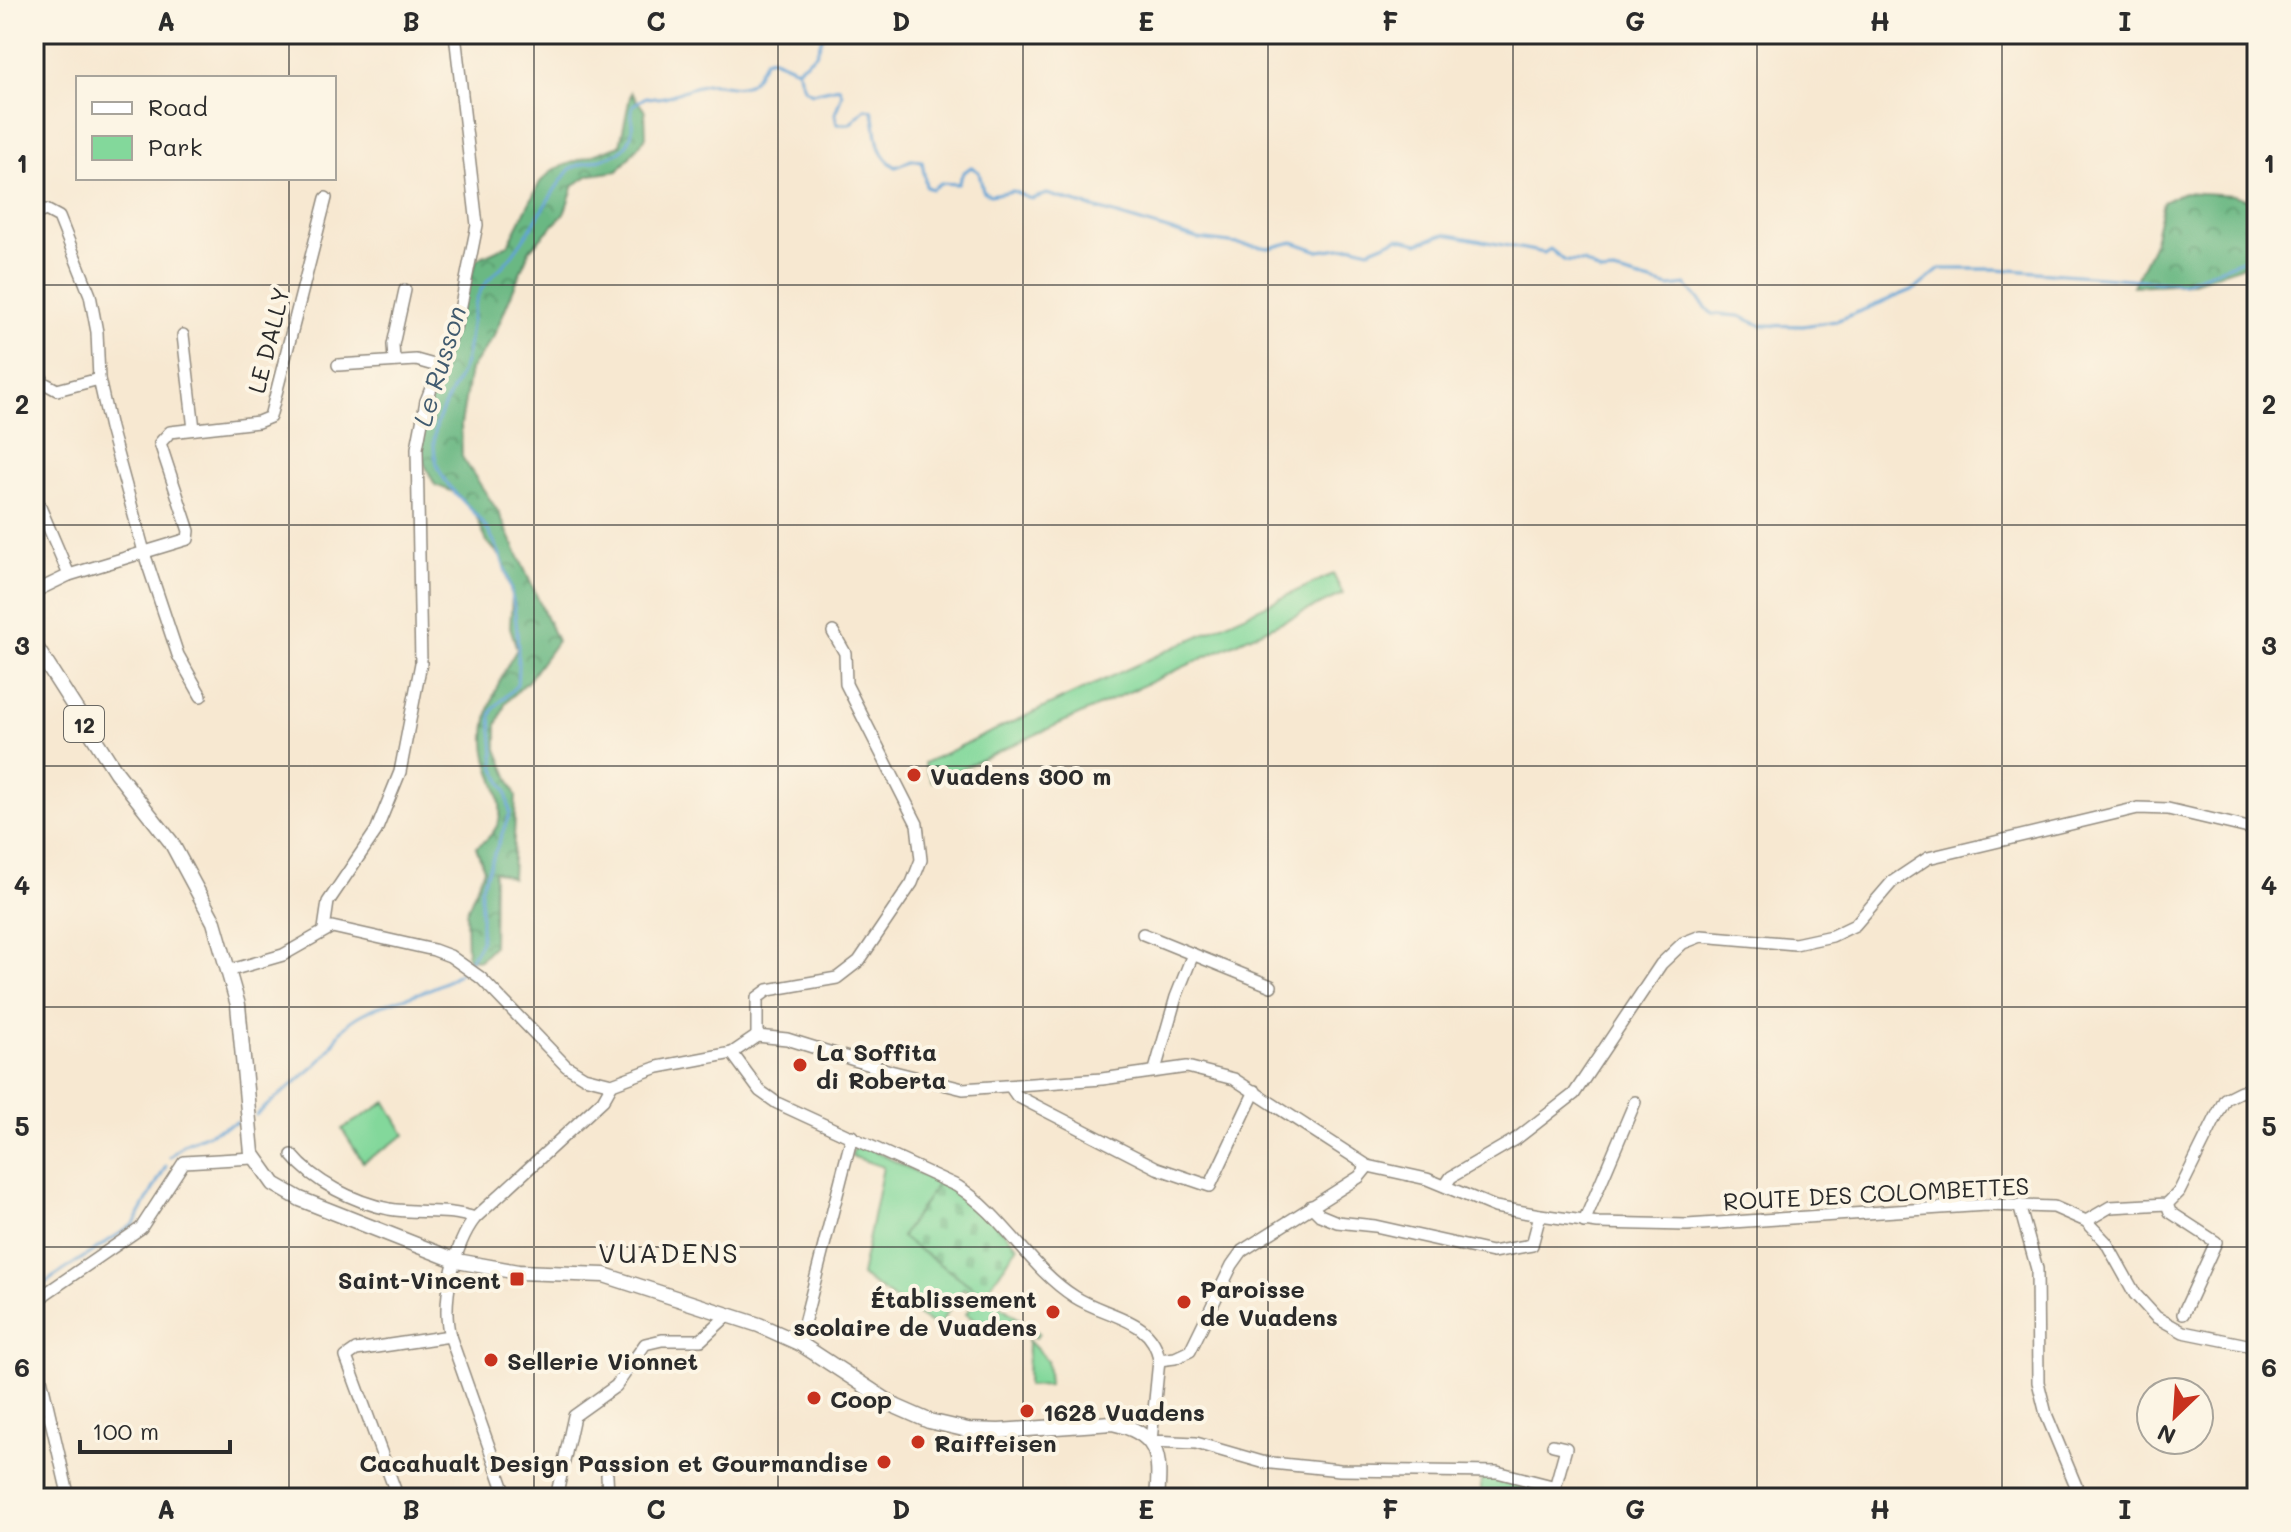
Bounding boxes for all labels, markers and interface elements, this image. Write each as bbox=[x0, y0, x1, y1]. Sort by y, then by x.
text: A bbox=[157, 4, 175, 38]
text: B bbox=[402, 4, 420, 38]
text: C bbox=[646, 4, 666, 38]
text: D bbox=[892, 4, 910, 38]
text: E bbox=[1138, 4, 1154, 38]
text: F bbox=[1382, 4, 1398, 38]
text: G bbox=[1625, 4, 1645, 38]
text: H bbox=[1870, 4, 1890, 38]
text: I bbox=[2118, 4, 2132, 38]
legend bbox=[76, 76, 336, 180]
text: Road bbox=[148, 91, 208, 122]
text: Park bbox=[148, 131, 202, 162]
text: 1 bbox=[16, 146, 28, 180]
text: 1 bbox=[2263, 146, 2275, 180]
street label: LE DALLY bbox=[240, 284, 296, 396]
water label: Le Russon bbox=[405, 302, 473, 430]
text: 2 bbox=[15, 387, 29, 421]
text: 2 bbox=[2262, 387, 2276, 421]
text: 3 bbox=[14, 628, 30, 662]
text: 3 bbox=[2261, 628, 2277, 662]
road number: 12 bbox=[64, 706, 104, 742]
place label: Vuadens 300 m bbox=[930, 760, 1111, 791]
marker: Vuadens 300 m bbox=[905, 766, 923, 784]
text: 4 bbox=[14, 868, 30, 902]
text: 4 bbox=[2261, 868, 2277, 902]
place label: La Soffita di Roberta bbox=[816, 1036, 947, 1095]
marker: La Soffita di Roberta bbox=[791, 1056, 809, 1074]
text: 5 bbox=[14, 1109, 30, 1143]
text: 5 bbox=[2261, 1109, 2277, 1143]
street label: ROUTE DES COLOMBETTES bbox=[1722, 1170, 2030, 1216]
district label: VUADENS bbox=[598, 1234, 740, 1270]
place label: Saint-Vincent bbox=[338, 1264, 501, 1295]
marker: Saint-Vincent bbox=[508, 1270, 526, 1288]
place label: Paroisse de Vuadens bbox=[1200, 1273, 1338, 1332]
place label: Établissement scolaire de Vuadens bbox=[793, 1283, 1037, 1342]
marker: Paroisse de Vuadens bbox=[1175, 1293, 1193, 1311]
marker: Établissement scolaire de Vuadens bbox=[1044, 1303, 1062, 1321]
place label: Sellerie Vionnet bbox=[507, 1345, 698, 1376]
text: 6 bbox=[14, 1350, 30, 1384]
text: 6 bbox=[2261, 1350, 2277, 1384]
marker: Sellerie Vionnet bbox=[482, 1351, 500, 1369]
north arrow bbox=[2135, 1376, 2215, 1456]
place label: Coop bbox=[830, 1383, 892, 1414]
marker: Coop bbox=[805, 1389, 823, 1407]
place label: 1628 Vuadens bbox=[1043, 1396, 1205, 1427]
marker: 1628 Vuadens bbox=[1018, 1402, 1036, 1420]
scale bar bbox=[80, 1404, 230, 1454]
text: 100 m bbox=[92, 1415, 159, 1446]
text: N bbox=[2153, 1418, 2180, 1451]
place label: Raiffeisen bbox=[934, 1427, 1057, 1458]
marker: Raiffeisen bbox=[909, 1433, 927, 1451]
place label: Cacahualt Design Passion et Gourmandise bbox=[359, 1447, 868, 1478]
marker: Cacahualt Design Passion et Gourmandise bbox=[875, 1453, 893, 1471]
text: A bbox=[157, 1492, 175, 1526]
text: B bbox=[402, 1492, 420, 1526]
text: C bbox=[646, 1492, 666, 1526]
text: D bbox=[892, 1492, 910, 1526]
text: E bbox=[1138, 1492, 1154, 1526]
text: F bbox=[1382, 1492, 1398, 1526]
text: G bbox=[1625, 1492, 1645, 1526]
text: H bbox=[1870, 1492, 1890, 1526]
text: I bbox=[2118, 1492, 2132, 1526]

